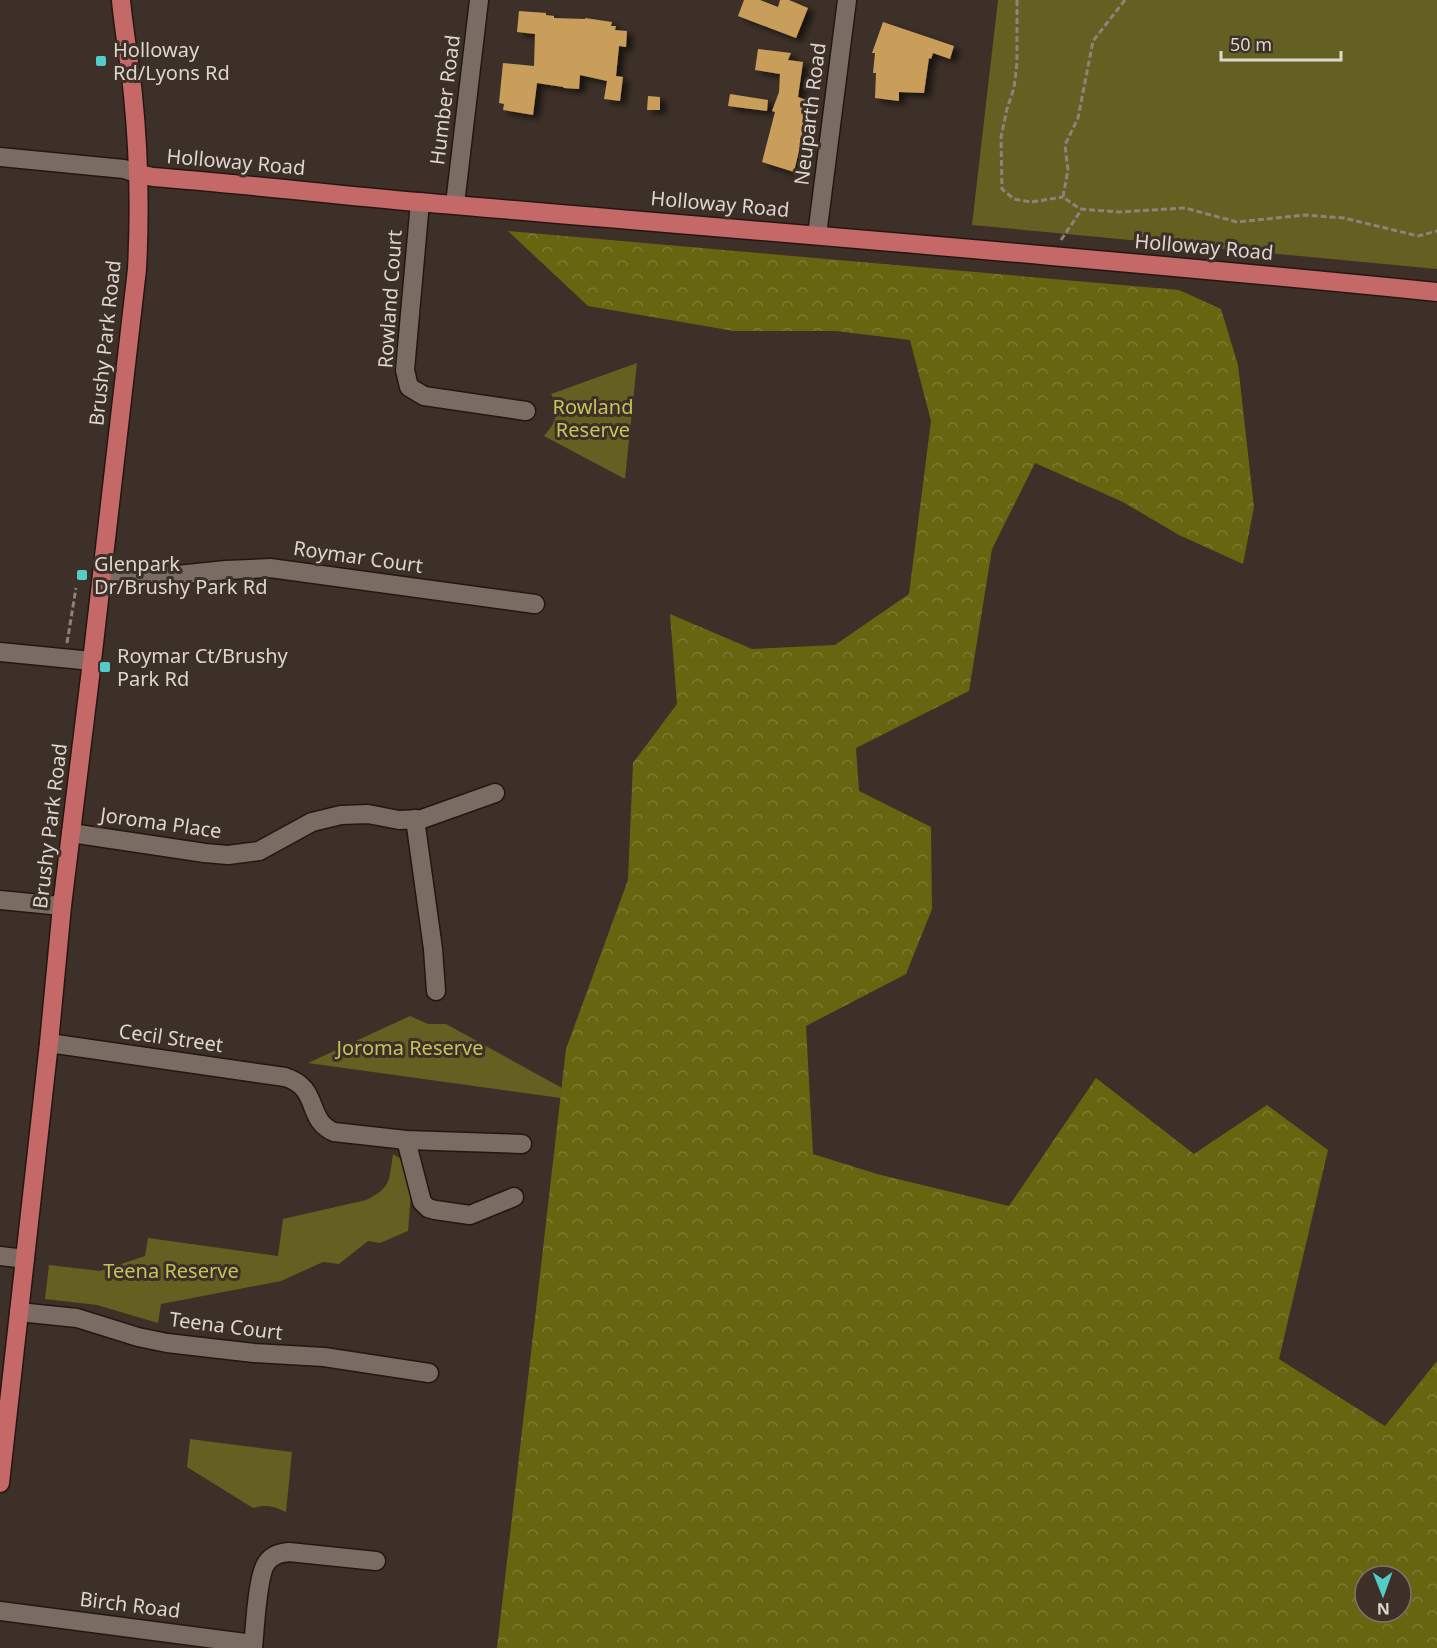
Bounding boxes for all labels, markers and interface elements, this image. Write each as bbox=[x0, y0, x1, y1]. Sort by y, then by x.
scale bar bbox=[1221, 24, 1341, 62]
text: 50 m bbox=[1230, 32, 1272, 56]
street label: Humber Road bbox=[423, 33, 466, 167]
place label: Holloway Rd/Lyons Rd bbox=[113, 36, 230, 86]
street label: Neuparth Road bbox=[787, 41, 832, 187]
marker: Holloway Rd/Lyons Rd bbox=[94, 54, 108, 68]
street label: Holloway Road bbox=[165, 142, 307, 181]
street label: Holloway Road bbox=[649, 184, 791, 223]
street label: Holloway Road bbox=[1133, 227, 1275, 266]
street label: Rowland Court bbox=[371, 229, 408, 369]
street label: Brushy Park Road bbox=[82, 259, 127, 427]
park label: Rowland Reserve bbox=[553, 393, 633, 443]
street label: Roymar Court bbox=[292, 534, 424, 579]
place label: Glenpark Dr/Brushy Park Rd bbox=[94, 550, 267, 600]
marker: Glenpark Dr/Brushy Park Rd bbox=[75, 568, 89, 582]
place label: Roymar Ct/Brushy Park Rd bbox=[117, 642, 289, 692]
marker: Roymar Ct/Brushy Park Rd bbox=[98, 660, 112, 674]
street label: Brushy Park Road bbox=[26, 742, 73, 910]
street label: Joroma Place bbox=[97, 800, 223, 844]
street label: Cecil Street bbox=[117, 1017, 225, 1058]
park label: Joroma Reserve bbox=[335, 1034, 483, 1061]
park label: Teena Reserve bbox=[103, 1257, 239, 1284]
street label: Teena Court bbox=[168, 1305, 284, 1346]
north arrow bbox=[1353, 1564, 1413, 1624]
street label: Birch Road bbox=[78, 1585, 182, 1624]
text: N bbox=[1377, 1598, 1390, 1620]

